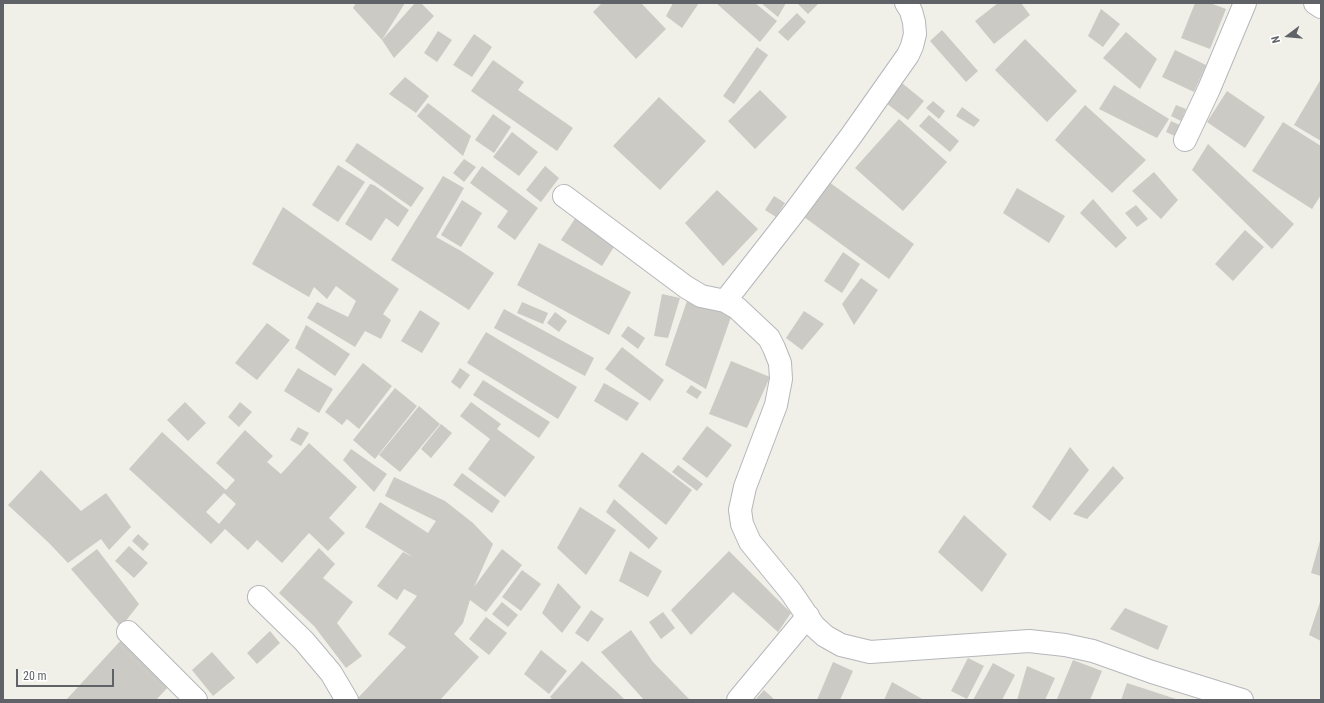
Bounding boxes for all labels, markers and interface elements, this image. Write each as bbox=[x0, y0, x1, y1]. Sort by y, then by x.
north arrow bbox=[1268, 16, 1308, 56]
text: N bbox=[1269, 34, 1283, 44]
scale bar bbox=[18, 661, 116, 687]
text: 20 m bbox=[23, 669, 47, 683]

